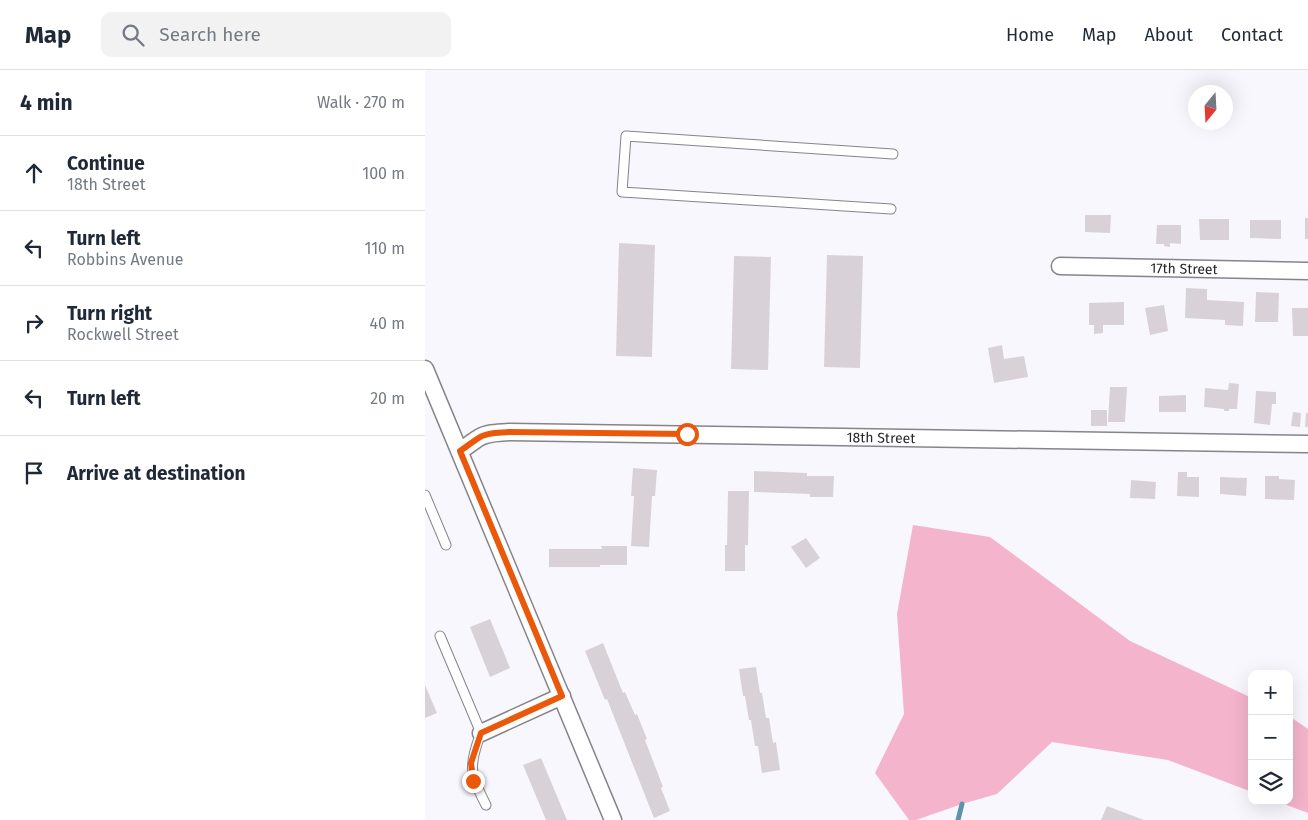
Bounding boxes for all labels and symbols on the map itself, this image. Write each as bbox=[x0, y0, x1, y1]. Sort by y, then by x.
north arrow bbox=[1188, 85, 1233, 130]
street label: 17th Street bbox=[1150, 260, 1219, 278]
route start bbox=[676, 423, 699, 446]
street label: 18th Street bbox=[846, 429, 916, 447]
route end bbox=[462, 770, 485, 793]

